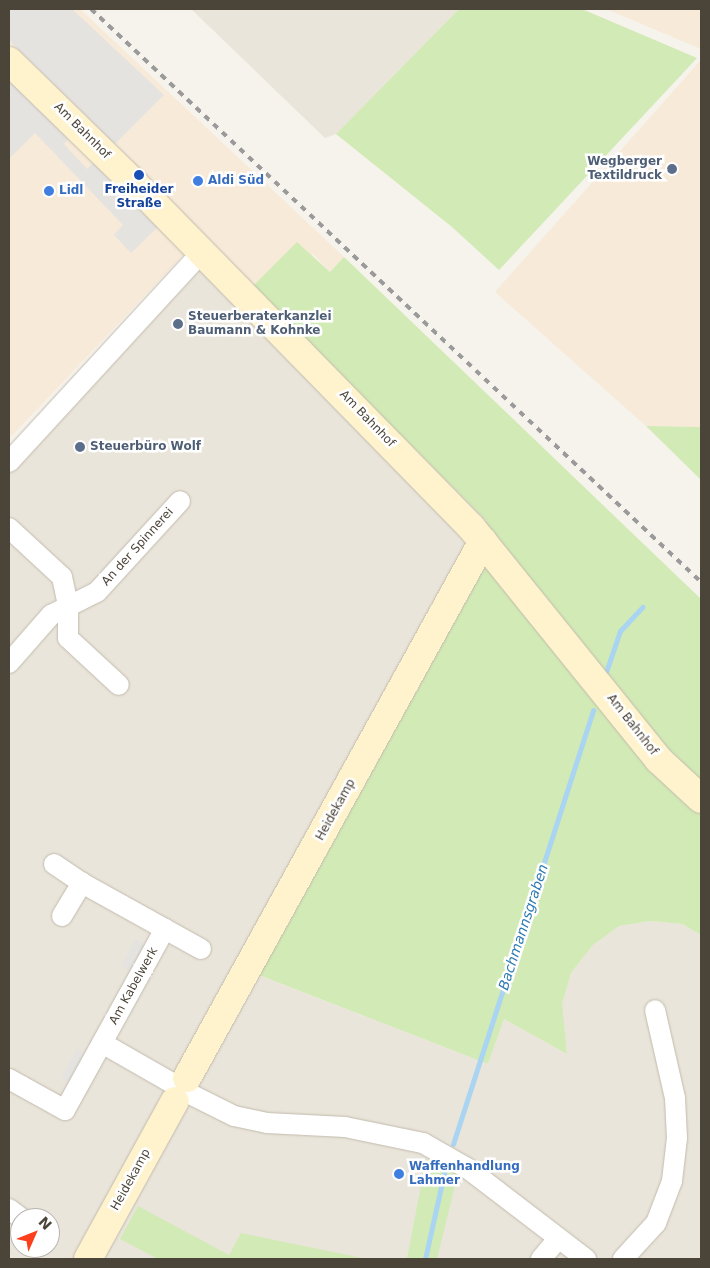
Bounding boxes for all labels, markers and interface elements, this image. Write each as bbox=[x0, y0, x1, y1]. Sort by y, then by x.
street label: Am Bahnhof bbox=[51, 100, 113, 162]
place label: Wegberger Textildruck bbox=[587, 155, 662, 183]
marker: Wegberger Textildruck bbox=[666, 163, 678, 175]
marker: Freiheider Straße bbox=[133, 169, 145, 181]
place label: Aldi Süd bbox=[208, 174, 264, 188]
marker: Aldi Süd bbox=[192, 175, 204, 187]
place label: Freiheider Straße bbox=[104, 183, 174, 211]
place label: Lidl bbox=[59, 184, 83, 198]
marker: Lidl bbox=[43, 185, 55, 197]
place label: Steuerberaterkanzlei Baumann & Kohnke bbox=[188, 310, 332, 338]
marker: Steuerberaterkanzlei Baumann & Kohnke bbox=[172, 318, 184, 330]
street label: Am Bahnhof bbox=[336, 387, 398, 451]
place label: Steuerbüro Wolf bbox=[90, 440, 201, 454]
marker: Steuerbüro Wolf bbox=[74, 441, 86, 453]
street label: An der Spinnerei bbox=[99, 505, 177, 589]
street label: Am Bahnhof bbox=[604, 692, 660, 758]
street label: Heidekamp bbox=[313, 777, 359, 843]
water label: Bachmannsgraben bbox=[495, 862, 551, 992]
street label: Am Kabelwerk bbox=[107, 945, 161, 1027]
street label: Heidekamp bbox=[108, 1147, 154, 1213]
place label: Waffenhandlung Lahmer bbox=[409, 1160, 520, 1188]
marker: Waffenhandlung Lahmer bbox=[393, 1168, 405, 1180]
north arrow bbox=[10, 1208, 60, 1258]
text: N bbox=[35, 1214, 55, 1233]

